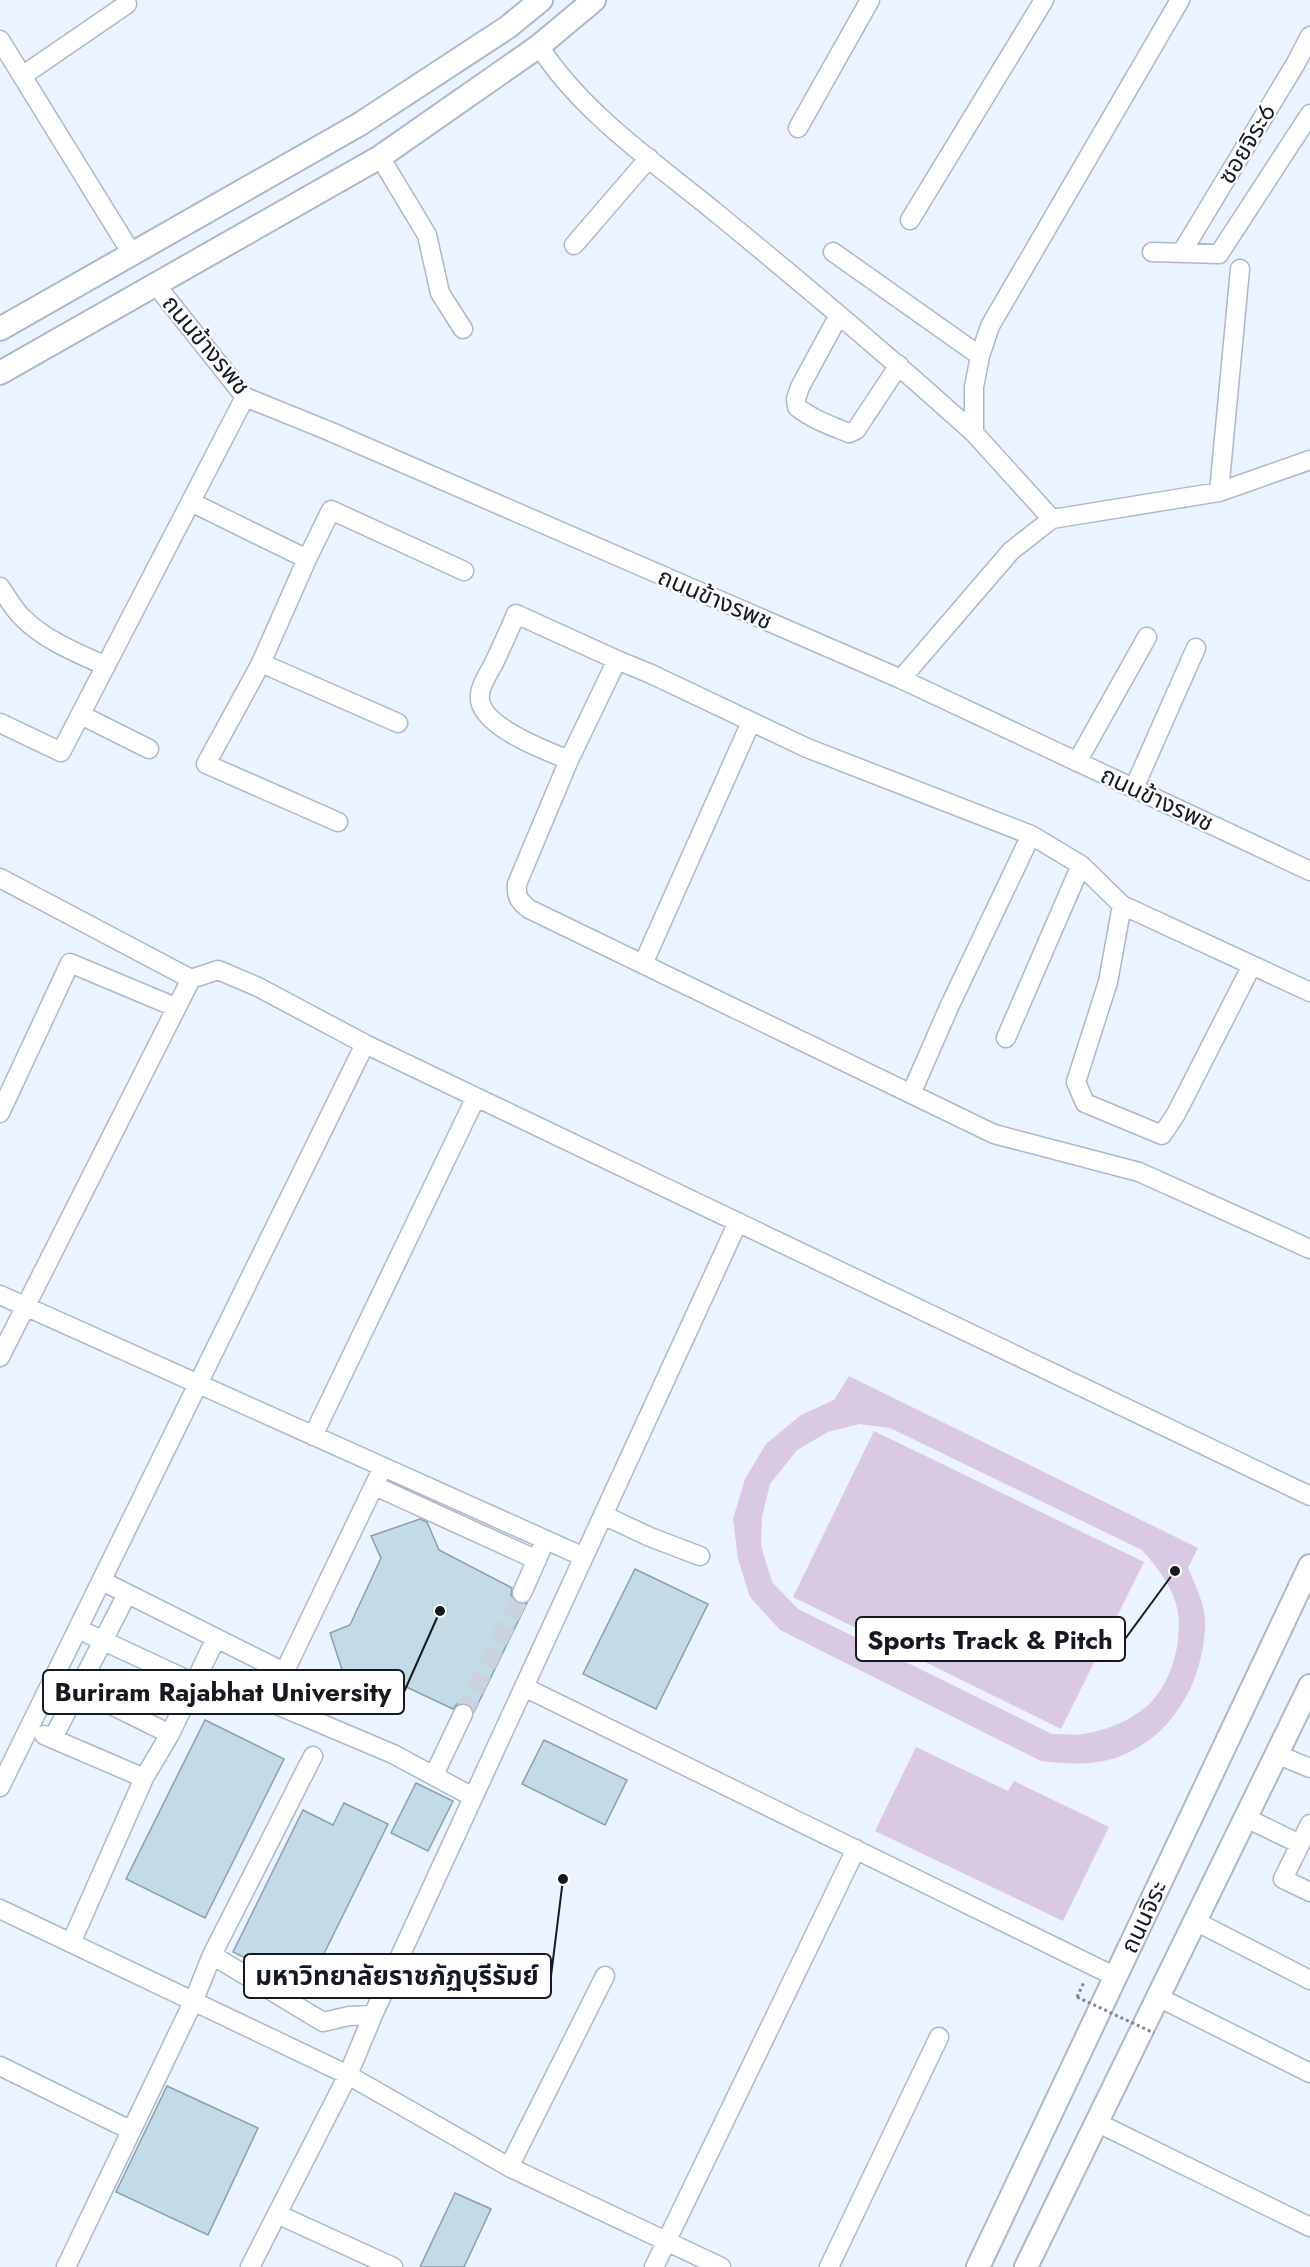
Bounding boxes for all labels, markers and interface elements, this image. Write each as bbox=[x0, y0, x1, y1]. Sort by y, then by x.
street label: ซอยจิระ6 bbox=[1209, 97, 1284, 190]
street label: ถนนข้างรพช bbox=[154, 287, 259, 402]
street label: ถนนข้างรพช bbox=[653, 559, 778, 638]
street label: ถนนข้างรพช bbox=[1095, 757, 1220, 840]
callout: Sports Track & Pitch bbox=[856, 1617, 1125, 1661]
text: Sports Track & Pitch bbox=[867, 1621, 1113, 1659]
callout: Buriram Rajabhat University bbox=[43, 1670, 404, 1714]
text: Buriram Rajabhat University bbox=[55, 1673, 392, 1711]
street label: ถนนจิระ bbox=[1112, 1875, 1176, 1959]
callout: มหาวิทยาลัยราชภัฏบุรีรัมย์ bbox=[244, 1954, 551, 1998]
text: มหาวิทยาลัยราชภัฏบุรีรัมย์ bbox=[255, 1957, 539, 1995]

